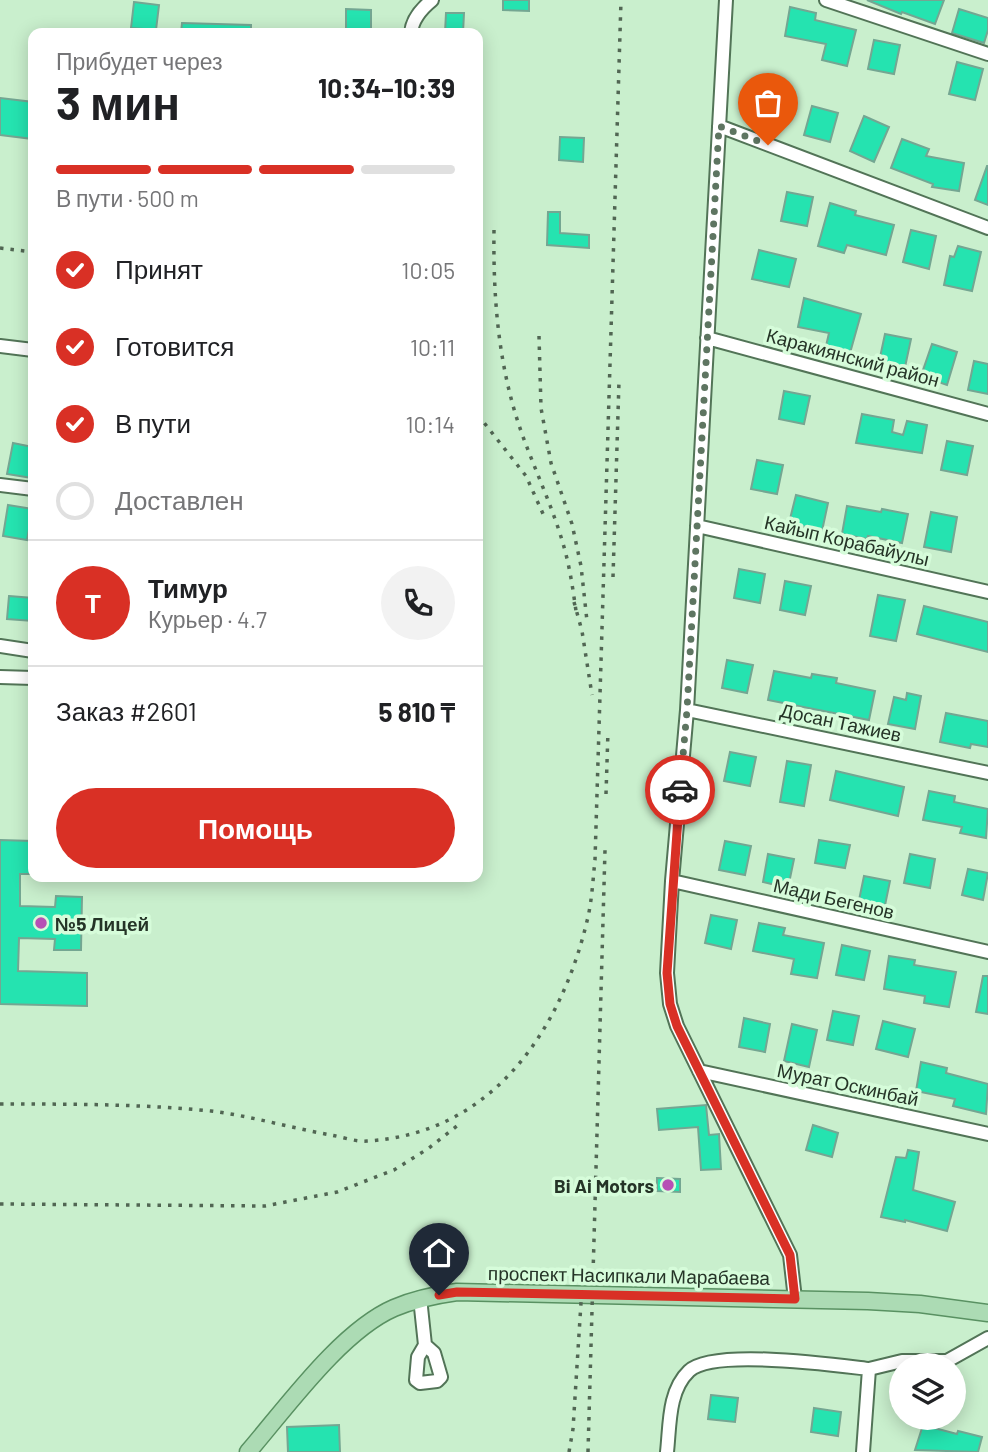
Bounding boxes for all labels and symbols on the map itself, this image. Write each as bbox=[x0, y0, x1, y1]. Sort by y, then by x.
pin bbox=[738, 73, 798, 145]
street label: Каракиянский район bbox=[764, 323, 942, 391]
street label: Кайып Корабайулы bbox=[762, 510, 932, 570]
street label: Досан Тажиев bbox=[778, 698, 904, 746]
courier bbox=[645, 755, 715, 825]
street label: Мади Бегенов bbox=[771, 873, 897, 923]
place label: №5 Лицей bbox=[55, 912, 149, 935]
marker: №5 Лицей bbox=[33, 915, 49, 931]
street label: Мурат Оскинбай bbox=[775, 1058, 921, 1110]
place label: Bi Ai Motors bbox=[554, 1174, 654, 1197]
marker: Bi Ai Motors bbox=[660, 1177, 676, 1193]
pin bbox=[409, 1223, 469, 1295]
street label: проспект Насипкали Марабаева bbox=[488, 1261, 771, 1289]

